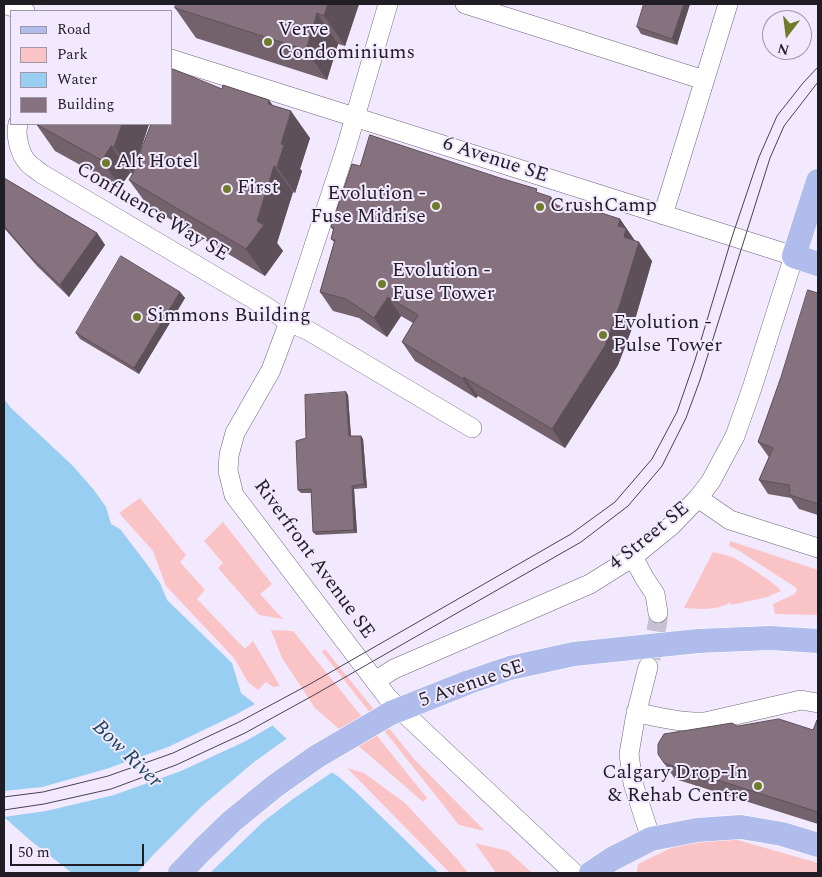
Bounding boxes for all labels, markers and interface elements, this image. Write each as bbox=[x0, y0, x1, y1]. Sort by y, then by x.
legend bbox=[10, 10, 172, 125]
north arrow bbox=[762, 10, 812, 60]
text: Road bbox=[57, 18, 91, 41]
place label: Verve Condominiums bbox=[278, 19, 415, 66]
marker: Verve Condominiums bbox=[262, 36, 274, 48]
text: N bbox=[775, 37, 791, 61]
text: Park bbox=[57, 43, 88, 66]
text: Water bbox=[57, 68, 97, 91]
text: Building bbox=[57, 93, 114, 116]
street label: 6 Avenue SE bbox=[439, 133, 551, 189]
place label: Alt Hotel bbox=[116, 151, 198, 175]
marker: Alt Hotel bbox=[100, 157, 112, 169]
street label: Confluence Way SE bbox=[71, 158, 233, 268]
place label: First bbox=[237, 177, 279, 201]
marker: First bbox=[221, 183, 233, 195]
place label: Evolution - Fuse Midrise bbox=[310, 183, 426, 230]
place label: CrushCamp bbox=[550, 195, 657, 219]
marker: Evolution - Fuse Midrise bbox=[430, 200, 442, 212]
marker: CrushCamp bbox=[534, 201, 546, 213]
place label: Evolution - Fuse Tower bbox=[392, 260, 495, 307]
marker: Evolution - Fuse Tower bbox=[376, 278, 388, 290]
place label: Simmons Building bbox=[147, 305, 311, 329]
marker: Simmons Building bbox=[131, 311, 143, 323]
place label: Evolution - Pulse Tower bbox=[613, 312, 722, 359]
marker: Evolution - Pulse Tower bbox=[597, 329, 609, 341]
street label: Riverfront Avenue SE bbox=[247, 476, 379, 644]
street label: 4 Street SE bbox=[605, 497, 695, 577]
street label: 5 Avenue SE bbox=[416, 656, 528, 714]
water label: Bow River bbox=[86, 716, 166, 794]
place label: Calgary Drop-In & Rehab Centre bbox=[602, 762, 748, 809]
marker: Calgary Drop-In & Rehab Centre bbox=[752, 780, 764, 792]
scale bar bbox=[12, 834, 146, 866]
text: 50 m bbox=[18, 841, 50, 864]

